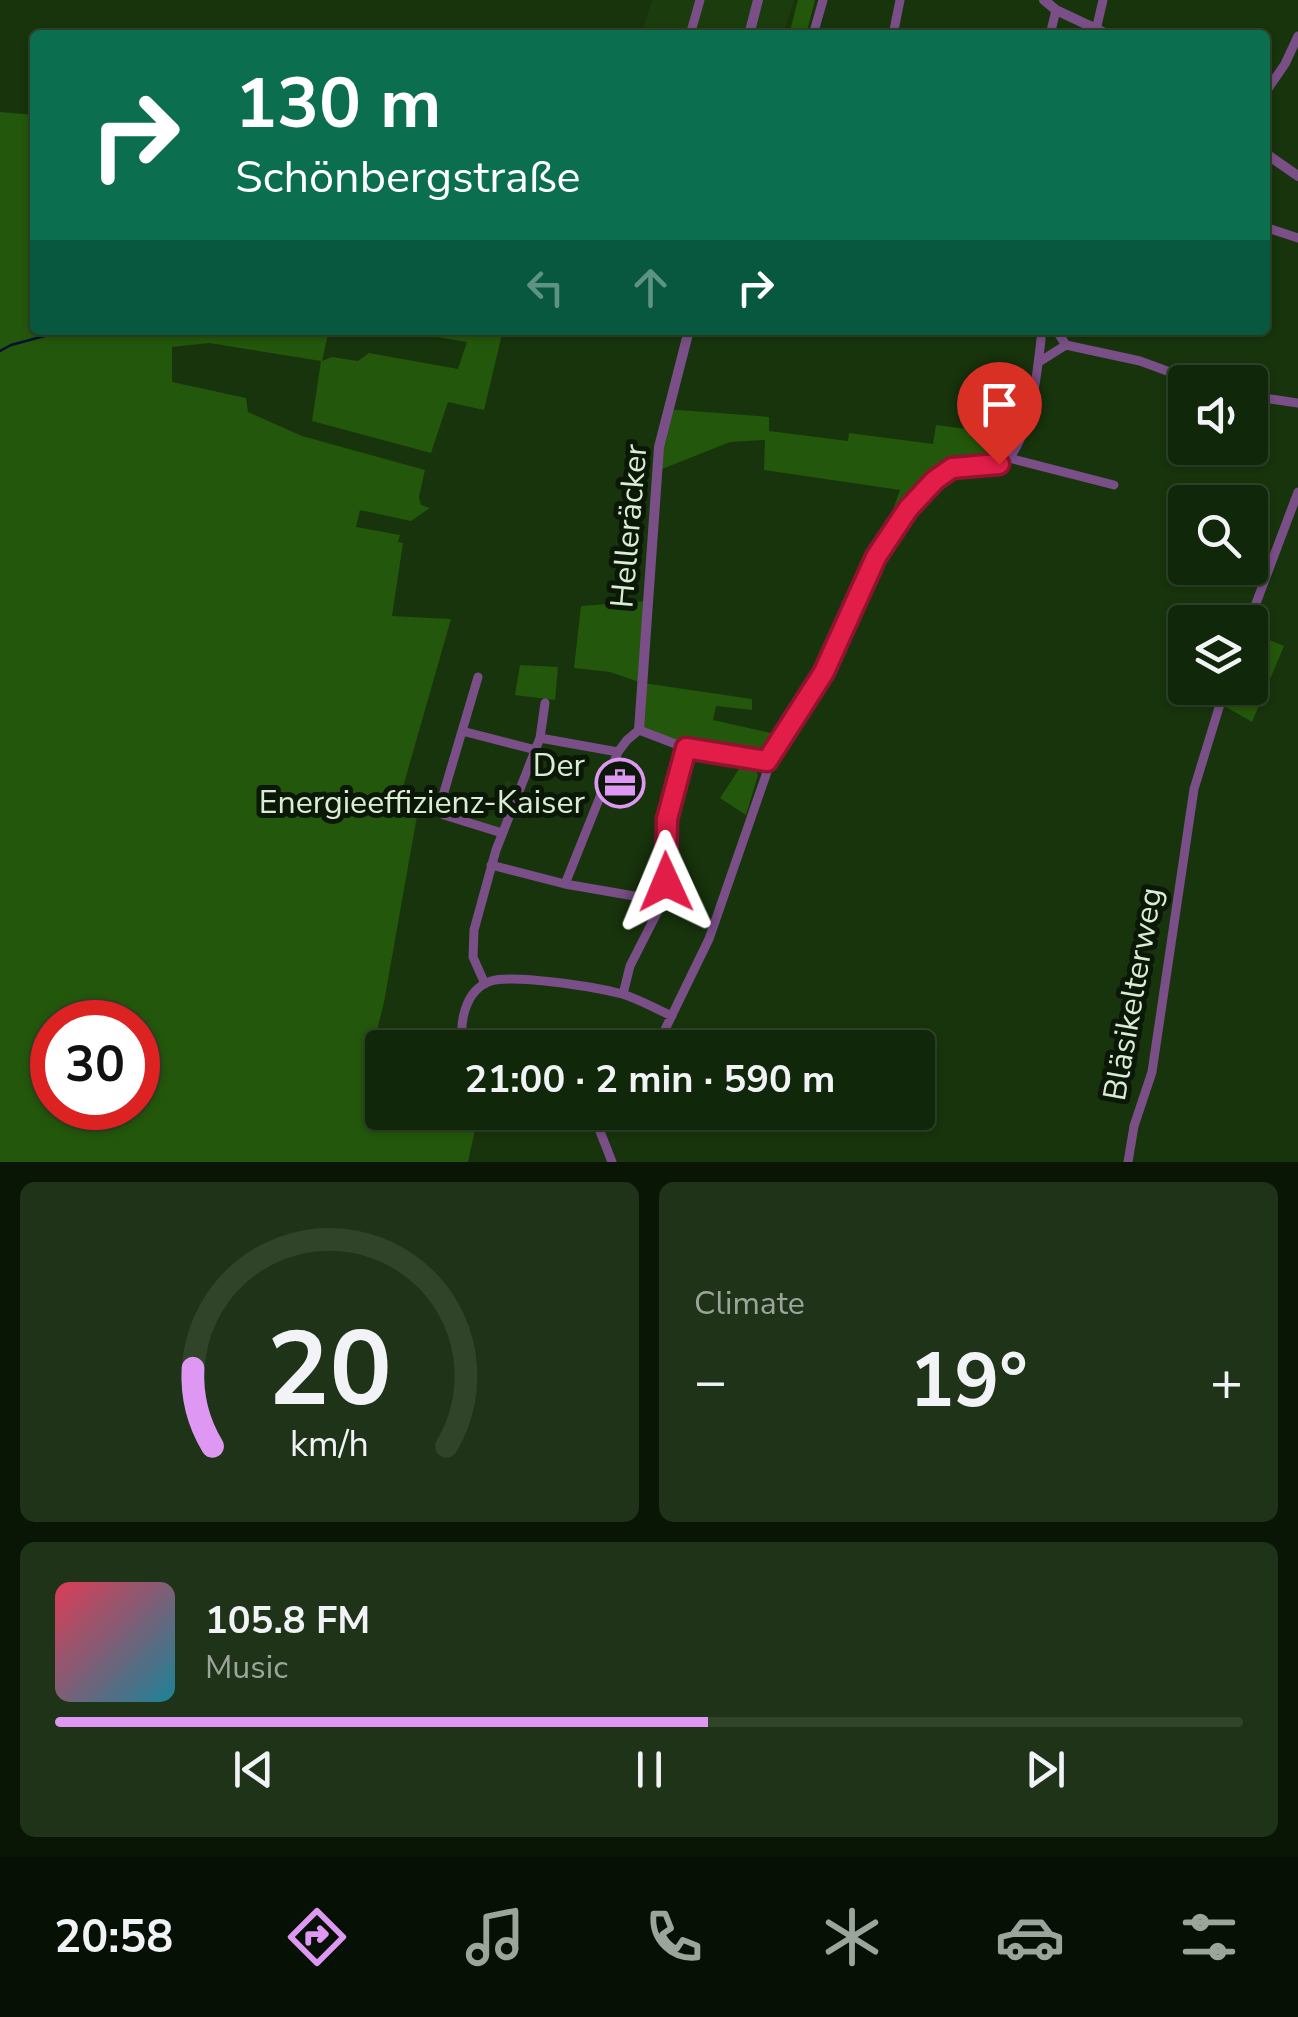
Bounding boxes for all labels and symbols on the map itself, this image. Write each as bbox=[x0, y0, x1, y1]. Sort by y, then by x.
pin bbox=[957, 362, 1042, 465]
street label: Helleräcker bbox=[600, 442, 658, 610]
place label: Der Energieeffizienz-Kaiser bbox=[259, 744, 586, 824]
office icon: Der Energieeffizienz-Kaiser bbox=[594, 757, 646, 809]
position arrow bbox=[614, 830, 718, 934]
street label: Bläsikelterweg bbox=[1093, 884, 1173, 1104]
speed limit sign: 30 bbox=[30, 1000, 160, 1130]

